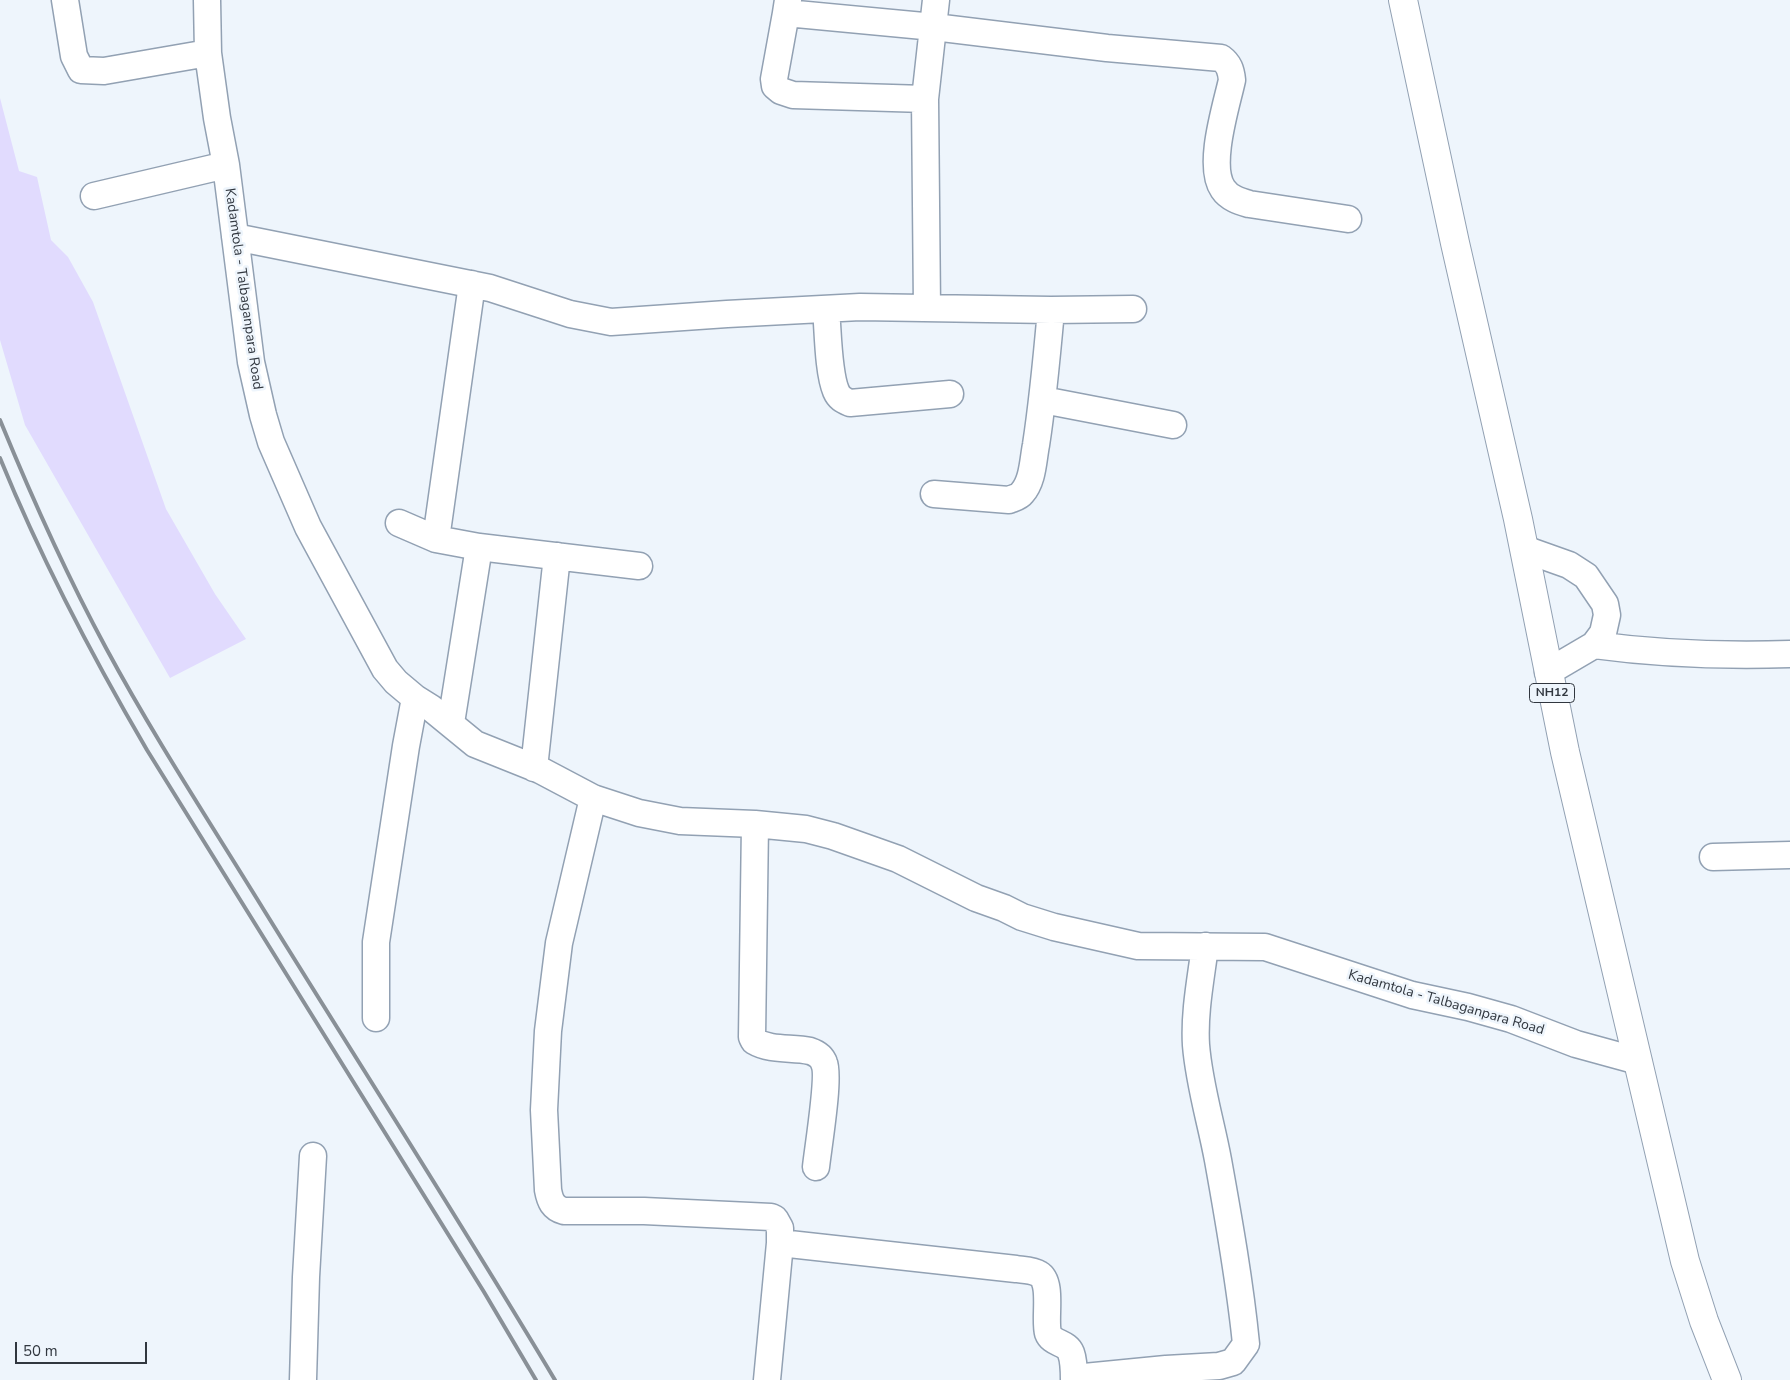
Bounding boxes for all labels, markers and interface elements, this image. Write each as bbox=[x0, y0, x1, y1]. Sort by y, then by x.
street label: Kadamtola - Talbaganpara Road bbox=[221, 187, 265, 391]
road number: NH12 bbox=[1530, 684, 1574, 702]
street label: Kadamtola - Talbaganpara Road bbox=[1346, 967, 1546, 1039]
scale bar bbox=[18, 1332, 150, 1364]
text: 50 m bbox=[23, 1341, 58, 1361]

